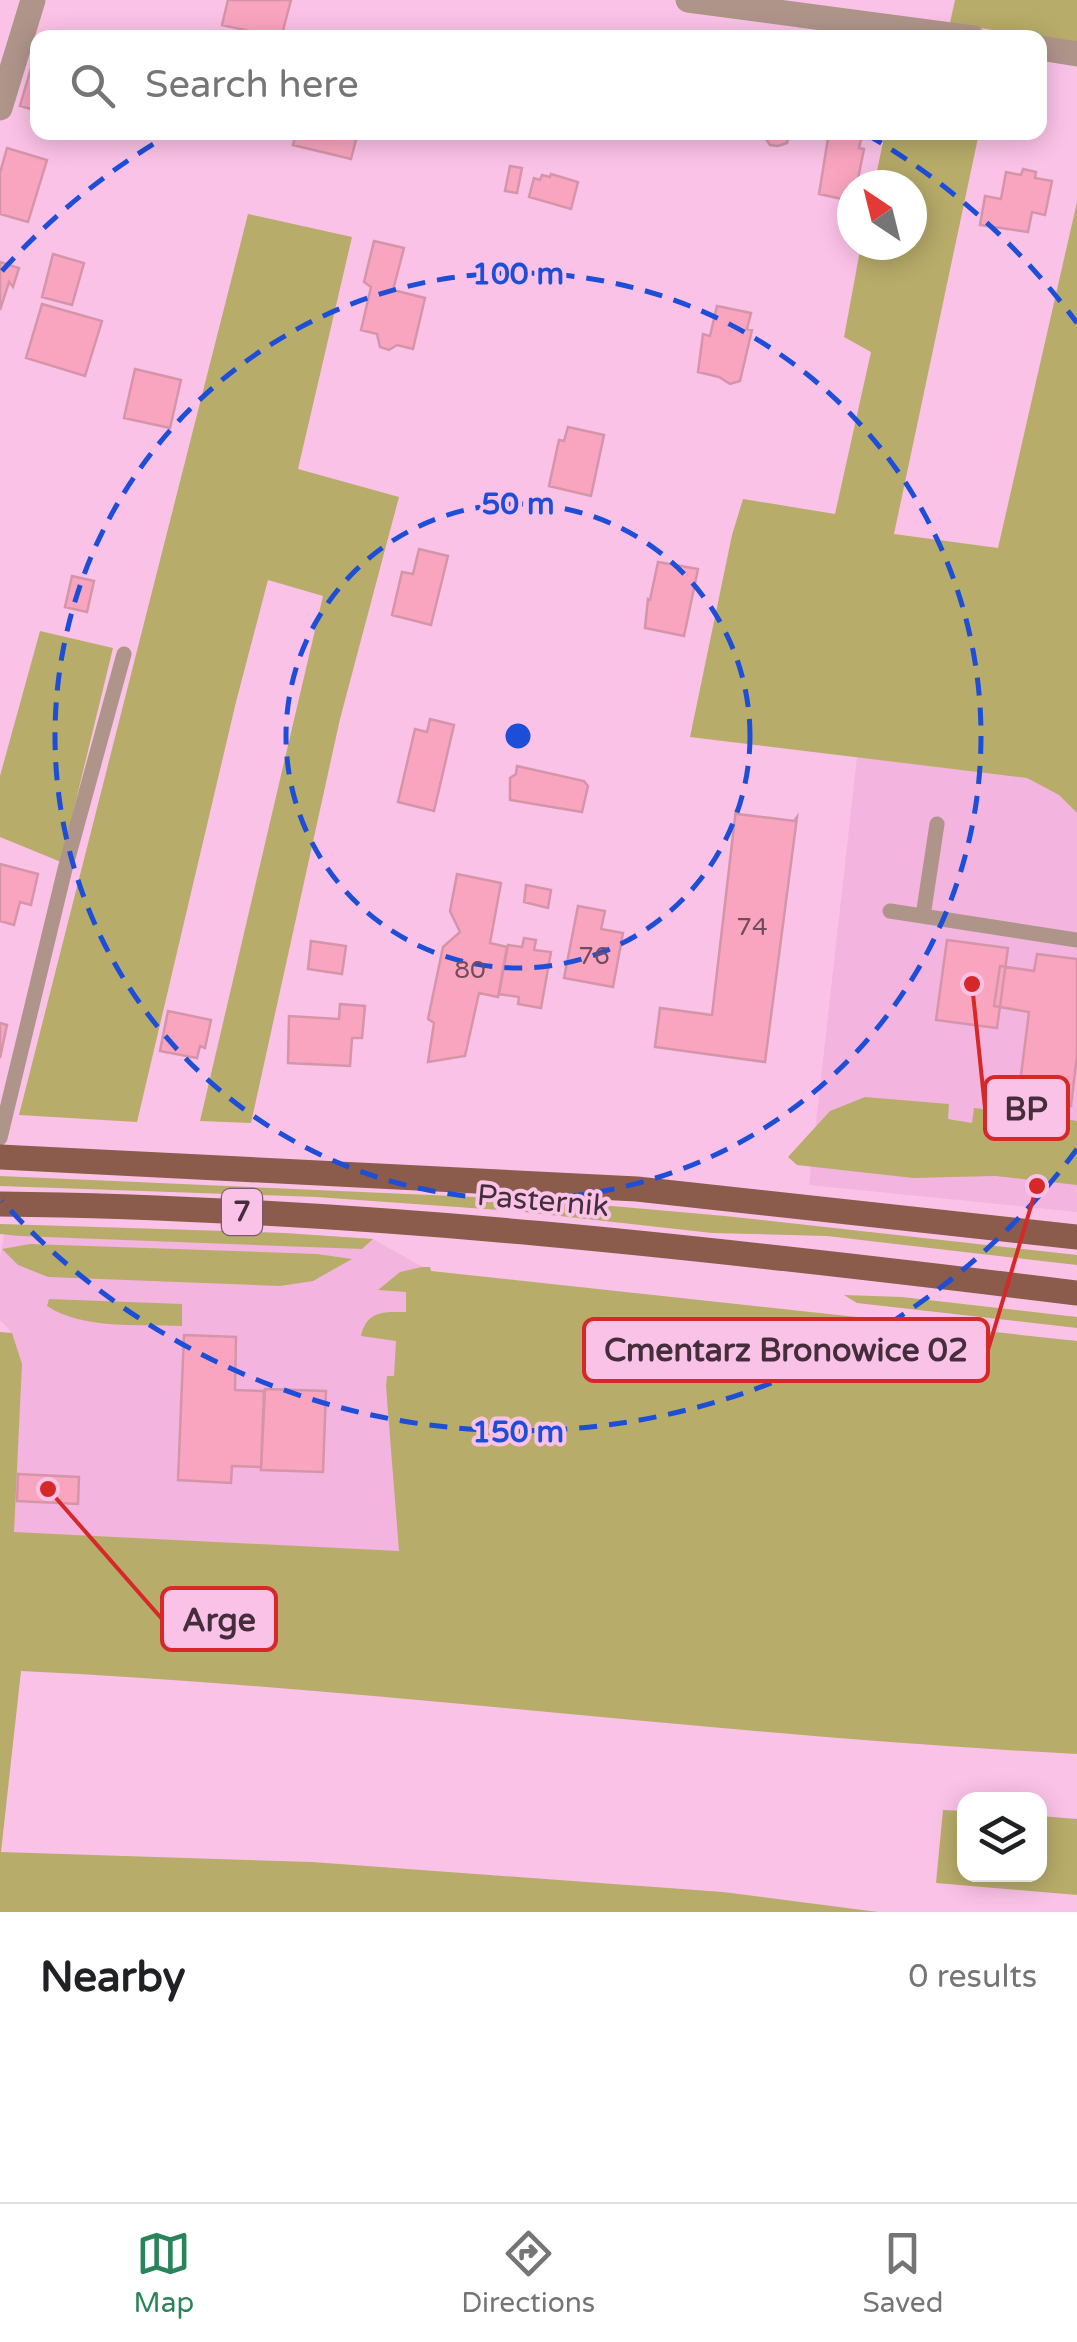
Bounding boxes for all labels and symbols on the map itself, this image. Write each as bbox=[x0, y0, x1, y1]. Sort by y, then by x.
north arrow bbox=[837, 170, 927, 260]
text: 100 m bbox=[472, 256, 564, 293]
text: 50 m bbox=[481, 486, 555, 523]
centre of rings bbox=[500, 718, 536, 754]
house number: 74 bbox=[736, 912, 768, 942]
house number: 76 bbox=[578, 941, 610, 971]
house number: 80 bbox=[454, 955, 486, 985]
callout: BP bbox=[985, 1077, 1068, 1139]
text: BP bbox=[1004, 1091, 1048, 1129]
street label: Pasternik bbox=[475, 1177, 611, 1225]
road number: 7 bbox=[222, 1189, 262, 1235]
callout: Cmentarz Bronowice 02 bbox=[584, 1319, 988, 1381]
text: Cmentarz Bronowice 02 bbox=[604, 1332, 968, 1370]
text: 150 m bbox=[472, 1414, 564, 1451]
callout: Arge bbox=[162, 1588, 276, 1650]
text: Arge bbox=[182, 1602, 256, 1640]

